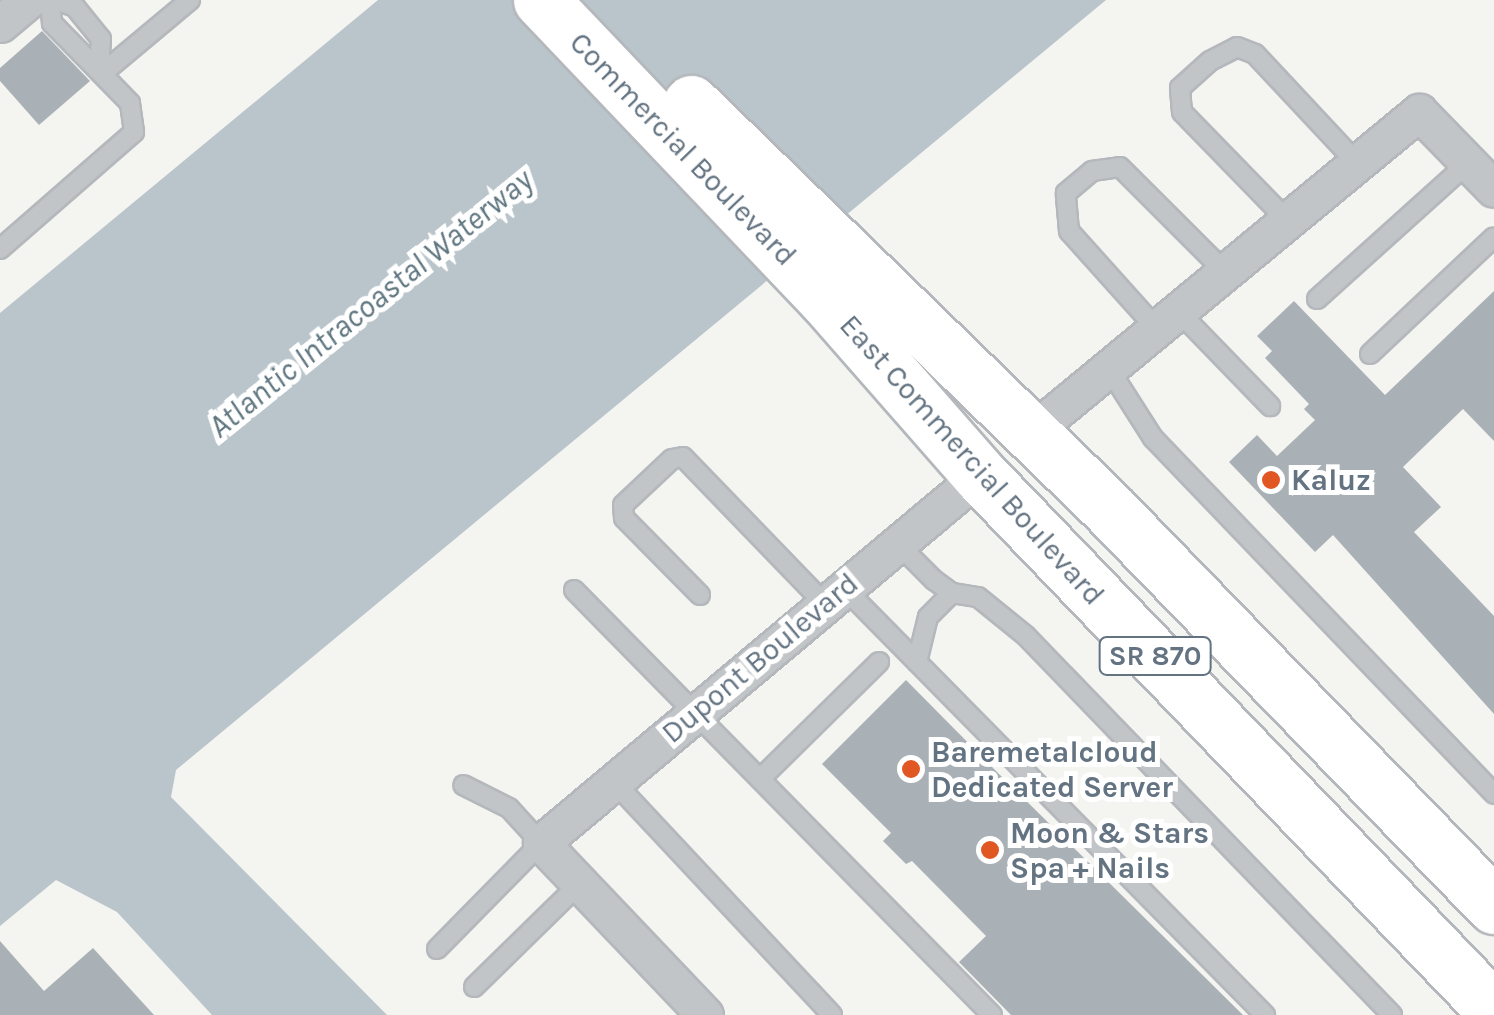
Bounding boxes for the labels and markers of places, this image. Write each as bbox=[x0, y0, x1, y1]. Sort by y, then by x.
place label: Kaluz bbox=[1291, 462, 1371, 498]
marker: Kaluz bbox=[1260, 469, 1282, 491]
place label: Baremetalcloud Dedicated Server bbox=[931, 734, 1173, 804]
marker: Baremetalcloud Dedicated Server bbox=[900, 758, 922, 780]
place label: Moon & Stars Spa + Nails bbox=[1010, 815, 1209, 886]
marker: Moon & Stars Spa + Nails bbox=[979, 839, 1001, 861]

